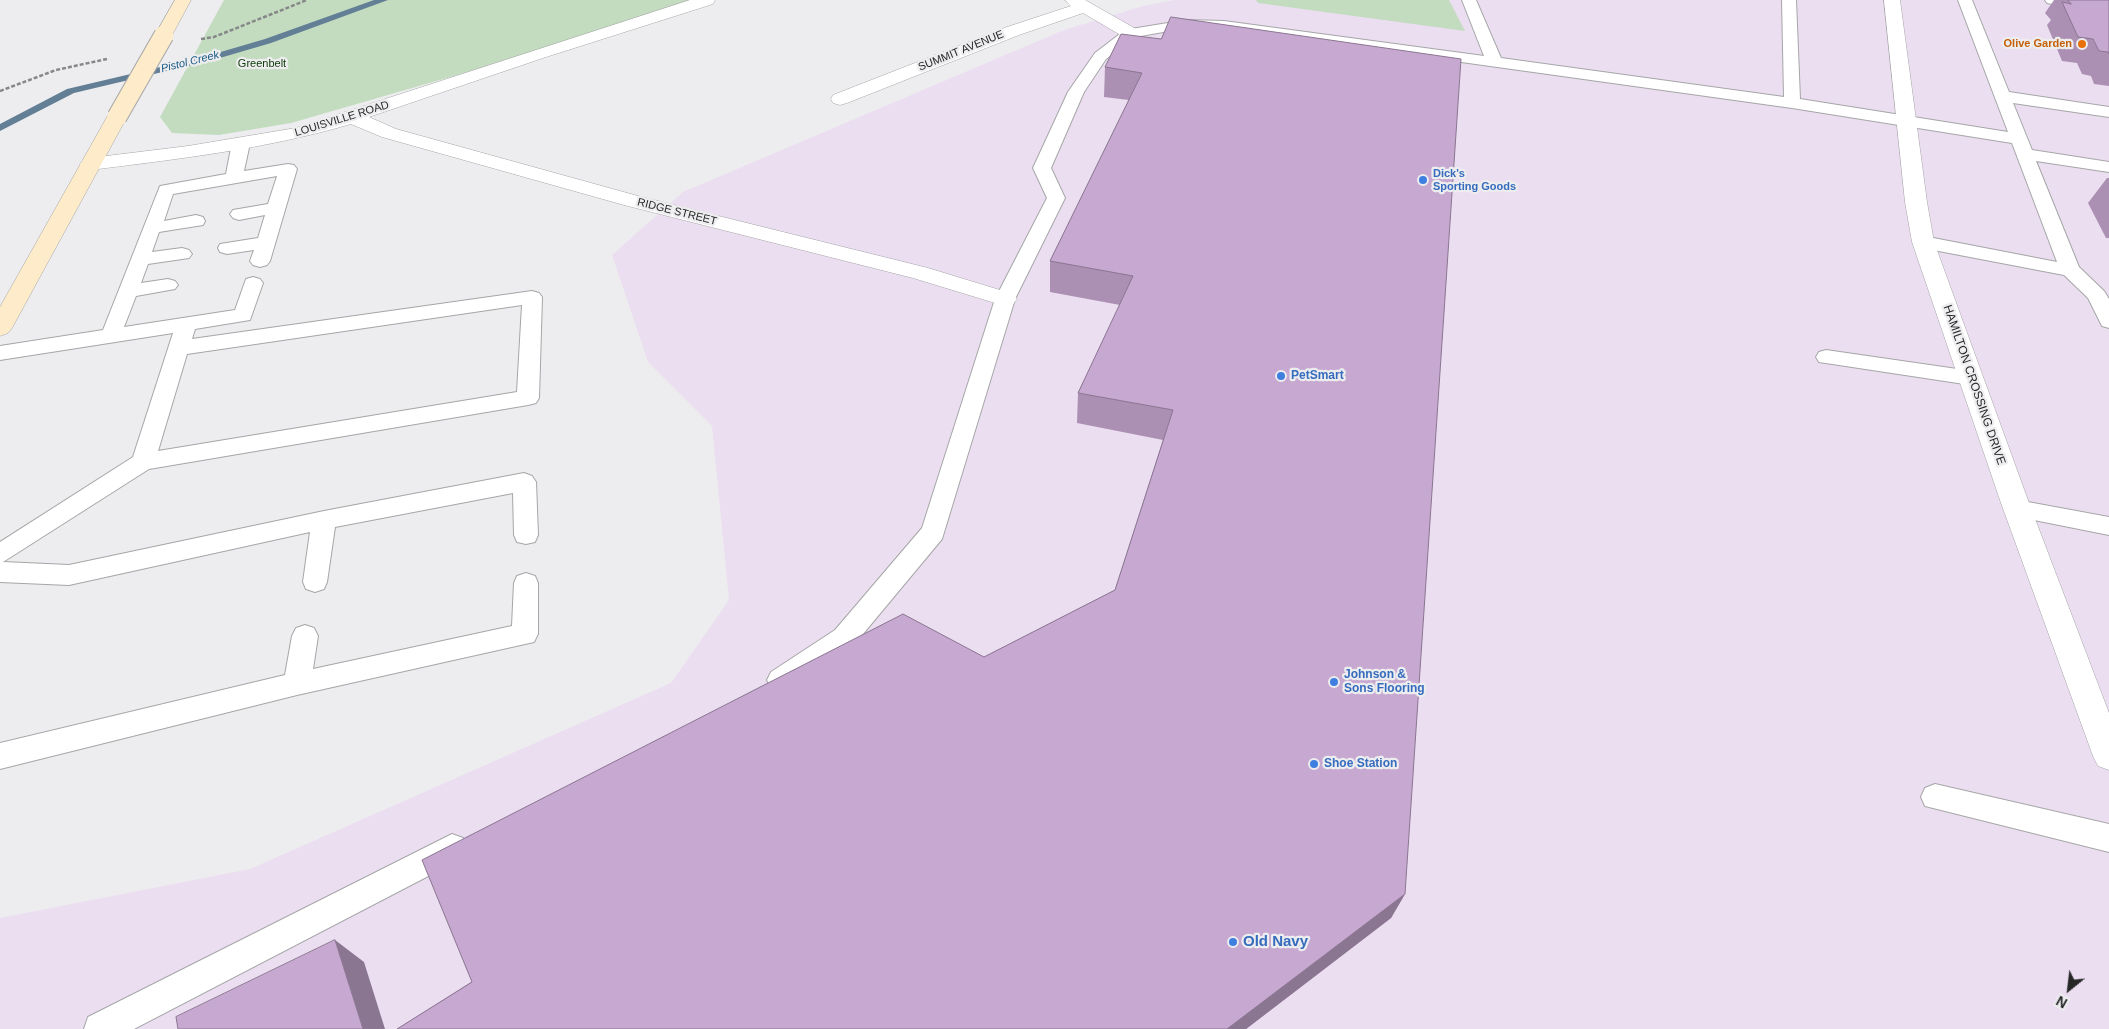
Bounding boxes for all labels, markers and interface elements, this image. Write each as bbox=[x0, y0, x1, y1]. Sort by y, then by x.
street label: SUMMIT AVENUE bbox=[916, 28, 1006, 74]
place label: Olive Garden bbox=[2004, 37, 2072, 51]
marker: Olive Garden bbox=[2076, 38, 2088, 50]
water label: Pistol Creek bbox=[160, 48, 220, 76]
park label: Greenbelt bbox=[238, 57, 286, 71]
street label: LOUISVILLE ROAD bbox=[293, 98, 391, 140]
place label: Dick's Sporting Goods bbox=[1433, 167, 1516, 193]
marker: Dick's Sporting Goods bbox=[1417, 174, 1429, 186]
street label: RIDGE STREET bbox=[636, 196, 718, 228]
street label: HAMILTON CROSSING DRIVE bbox=[1940, 303, 2008, 467]
place label: PetSmart bbox=[1291, 369, 1344, 383]
marker: PetSmart bbox=[1275, 370, 1287, 382]
place label: Johnson & Sons Flooring bbox=[1344, 668, 1425, 696]
marker: Johnson & Sons Flooring bbox=[1328, 676, 1340, 688]
place label: Shoe Station bbox=[1324, 757, 1397, 771]
marker: Shoe Station bbox=[1308, 758, 1320, 770]
place label: Old Navy bbox=[1243, 933, 1308, 951]
marker: Old Navy bbox=[1227, 936, 1239, 948]
north arrow bbox=[2044, 964, 2094, 1014]
text: N bbox=[2053, 993, 2070, 1012]

